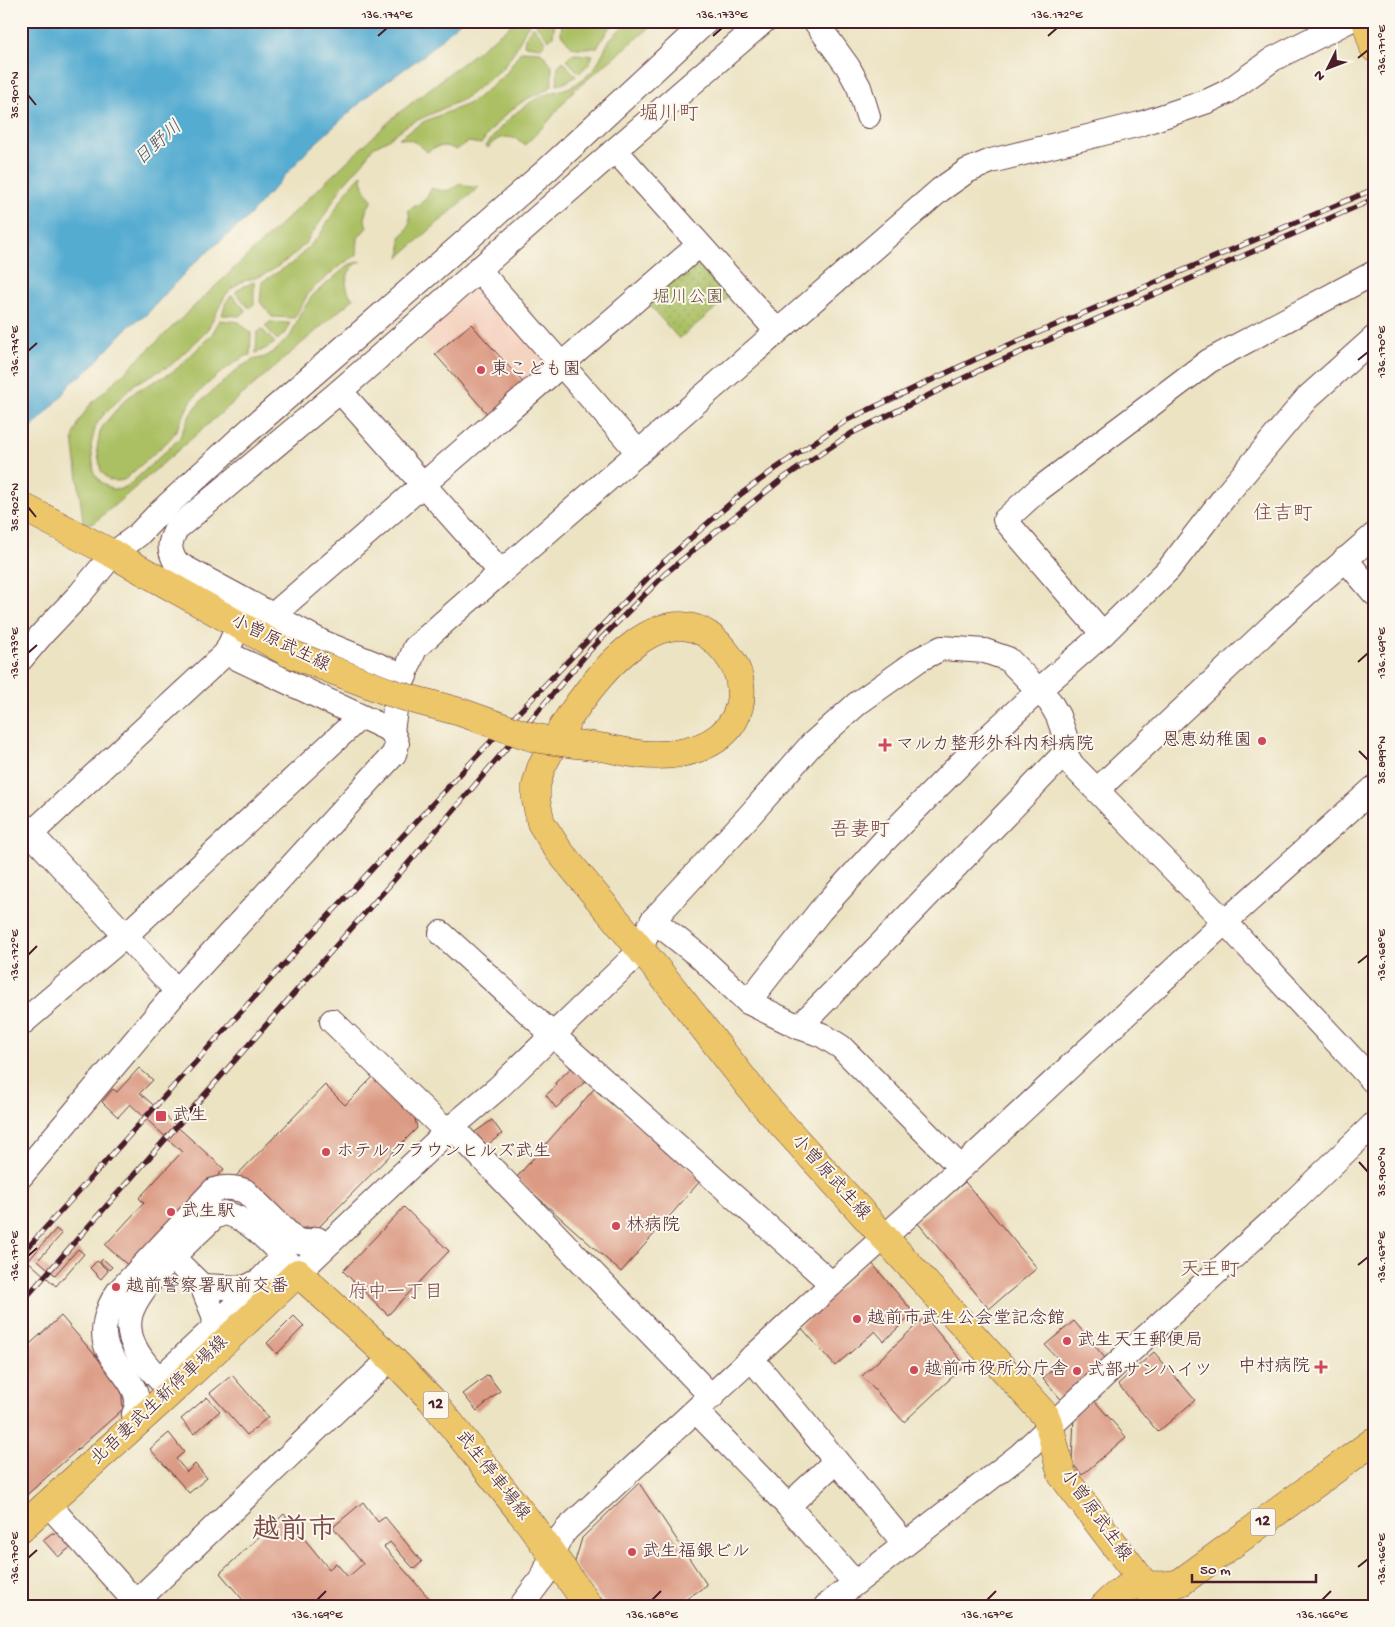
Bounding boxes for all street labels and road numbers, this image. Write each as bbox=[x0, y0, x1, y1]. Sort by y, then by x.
street label: 小曽原武生線 bbox=[227, 610, 334, 677]
street label: 小曽原武生線 bbox=[786, 1130, 875, 1225]
street label: 北吾妻武生新停車場線 bbox=[86, 1331, 233, 1470]
road number: 12 bbox=[424, 1392, 448, 1418]
street label: 武生停車場線 bbox=[450, 1426, 534, 1525]
street label: 小曽原武生線 bbox=[1055, 1466, 1136, 1566]
road number: 12 bbox=[1250, 1508, 1276, 1535]

